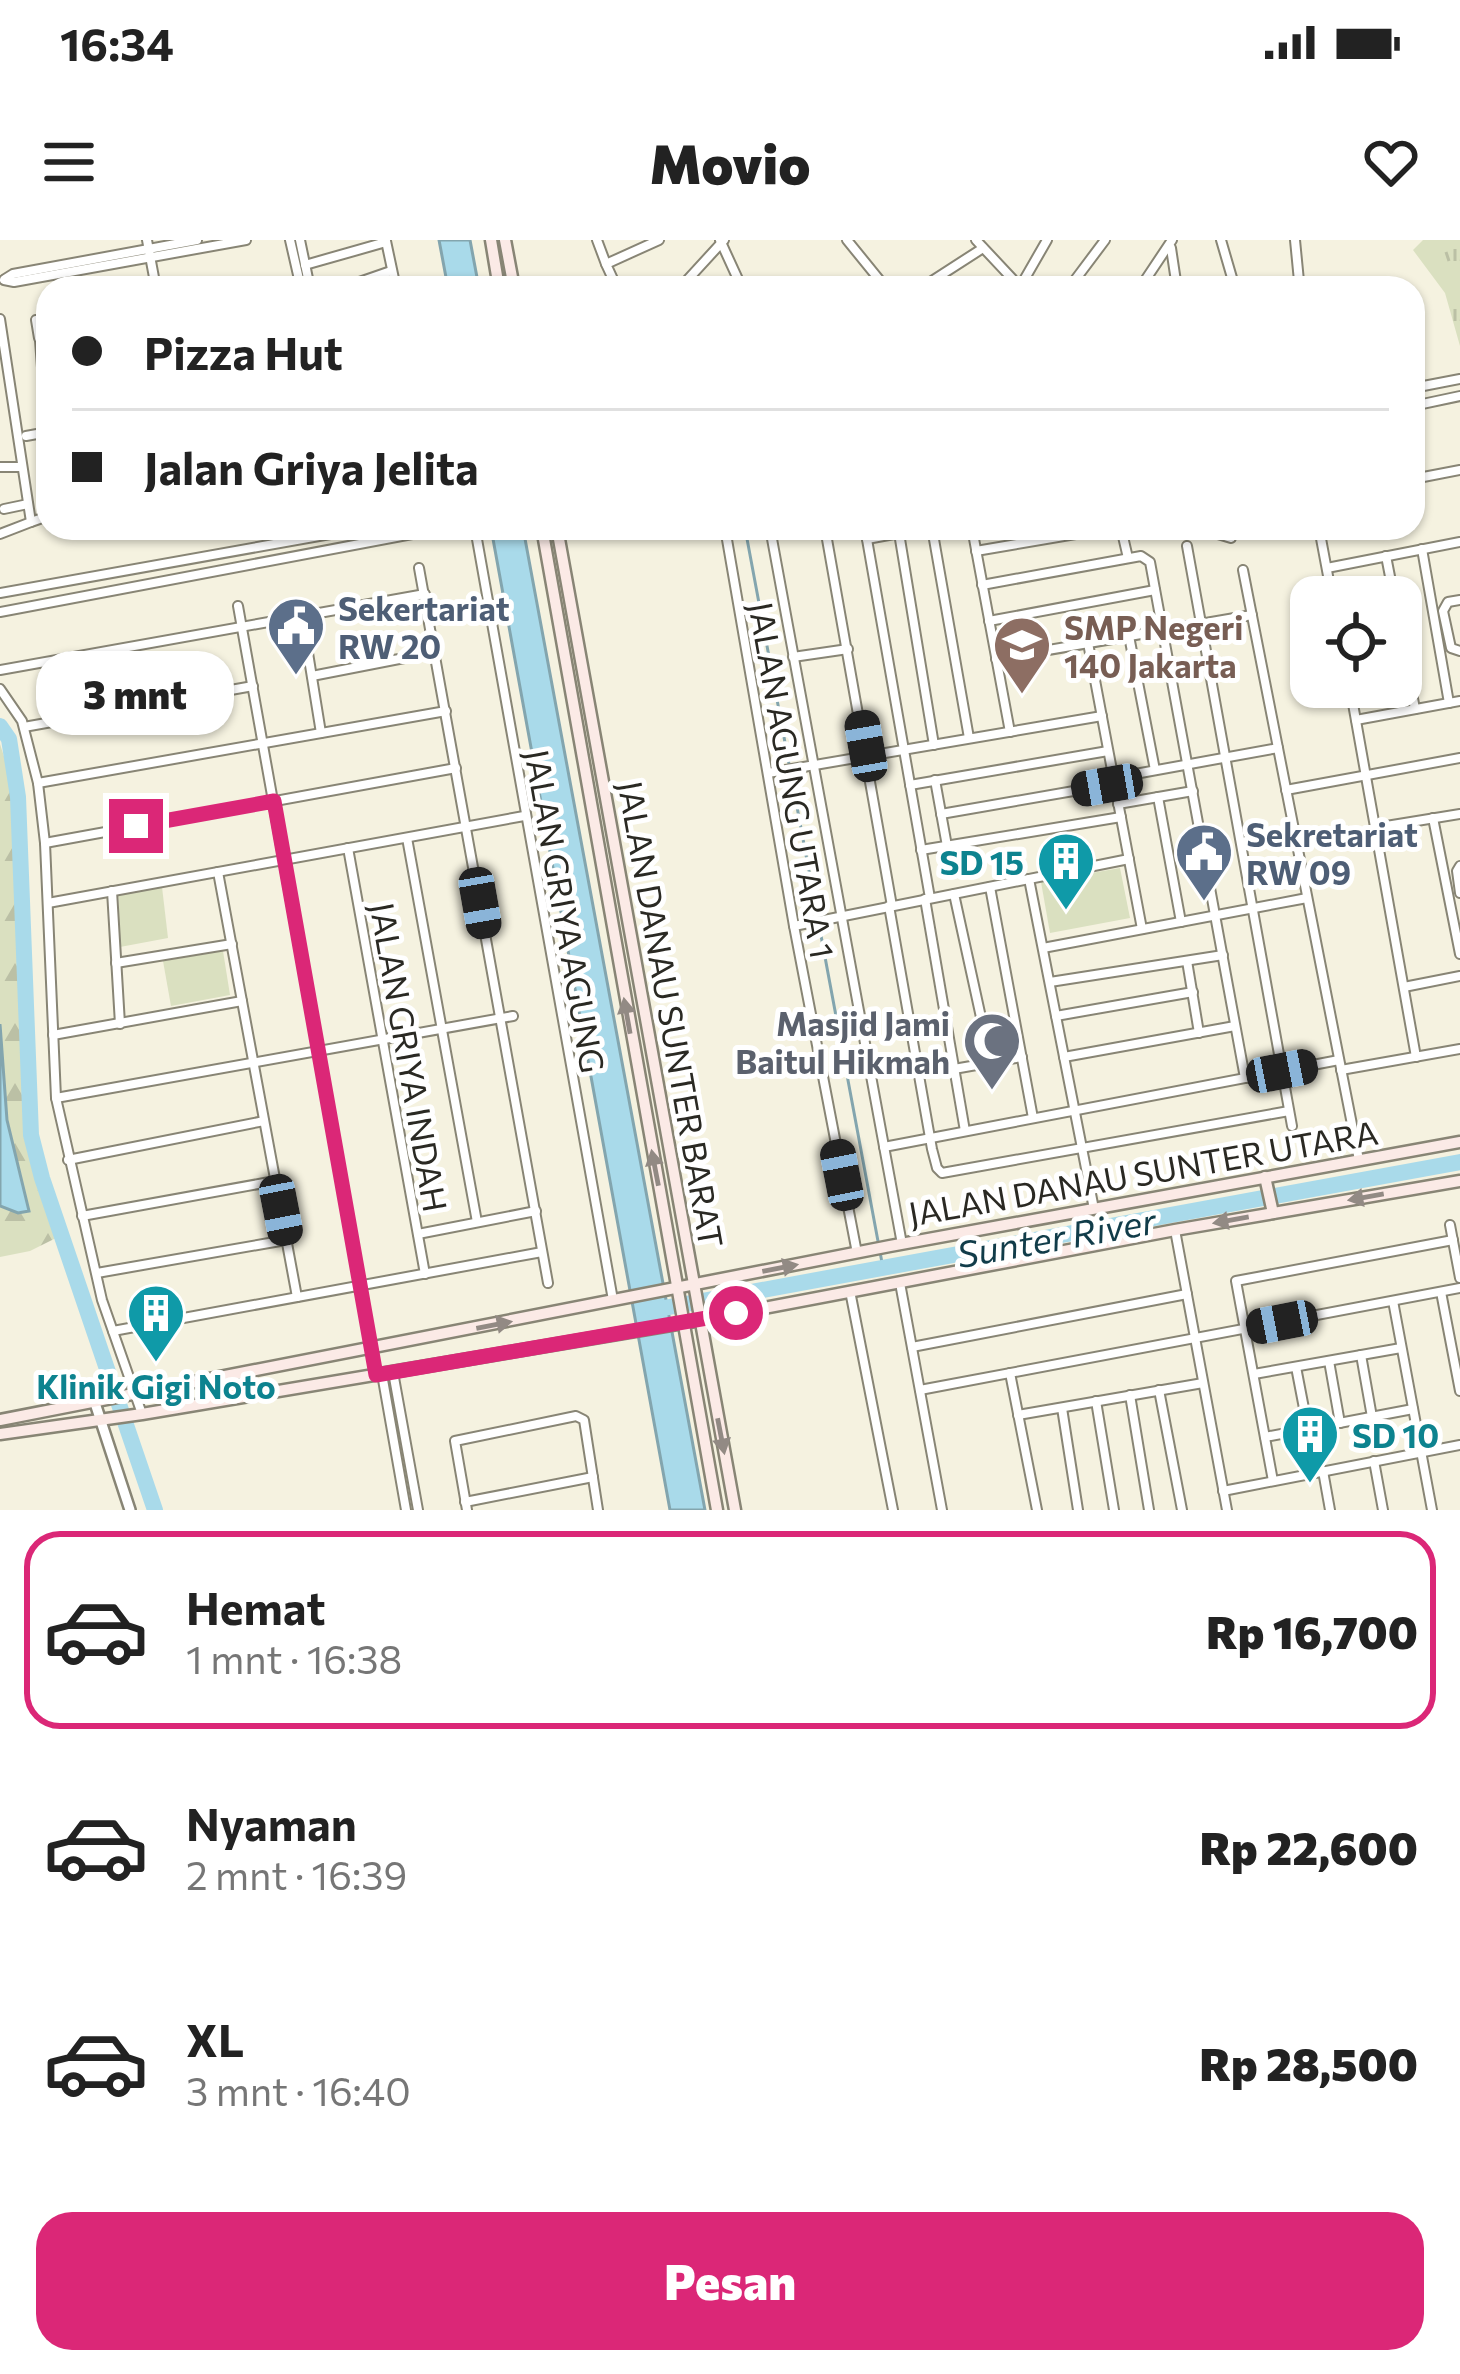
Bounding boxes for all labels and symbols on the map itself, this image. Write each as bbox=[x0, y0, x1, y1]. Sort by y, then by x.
place label: Sekertariat RW 20 bbox=[338, 587, 510, 666]
public building icon: Sekertariat RW 20 bbox=[265, 595, 327, 677]
street label: JALAN AGUNG UTARA 1 bbox=[741, 599, 845, 961]
place label: SMP Negeri 140 Jakarta bbox=[1064, 606, 1243, 685]
school or university icon: SMP Negeri 140 Jakarta bbox=[991, 614, 1053, 696]
callout: 3 mnt bbox=[37, 652, 235, 736]
car bbox=[842, 707, 890, 785]
street label: JALAN GRIYA AGUNG bbox=[517, 746, 615, 1076]
car bbox=[1068, 761, 1146, 809]
street label: JALAN DANAU SUNTER BARAT bbox=[611, 778, 733, 1250]
route end bbox=[109, 799, 163, 853]
place label: Sekretariat RW 09 bbox=[1246, 813, 1418, 892]
public building icon: Sekretariat RW 09 bbox=[1173, 821, 1235, 903]
building icon: SD 15 bbox=[1035, 830, 1097, 912]
place label: SD 15 bbox=[940, 841, 1024, 882]
car bbox=[456, 864, 504, 942]
street label: JALAN GRIYA INDAH bbox=[363, 899, 457, 1215]
one-way arrow bbox=[618, 996, 636, 1034]
place label: Masjid Jami Baitul Hikmah bbox=[735, 1002, 950, 1081]
mosque icon: Masjid Jami Baitul Hikmah bbox=[961, 1010, 1023, 1092]
car bbox=[1243, 1046, 1321, 1096]
street label: JALAN DANAU SUNTER UTARA bbox=[905, 1110, 1381, 1234]
car bbox=[817, 1136, 867, 1214]
one-way arrow bbox=[645, 1149, 664, 1187]
car bbox=[256, 1171, 306, 1249]
one-way arrow bbox=[1347, 1188, 1385, 1206]
water label: Sunter River bbox=[953, 1197, 1161, 1275]
one-way arrow bbox=[1212, 1211, 1250, 1230]
one-way arrow bbox=[762, 1258, 800, 1277]
building icon: Klinik Gigi Noto bbox=[125, 1282, 187, 1364]
route start bbox=[709, 1286, 763, 1340]
car bbox=[1243, 1297, 1321, 1347]
one-way arrow bbox=[475, 1315, 513, 1334]
place label: Klinik Gigi Noto bbox=[36, 1365, 276, 1406]
building icon: SD 10 bbox=[1279, 1403, 1341, 1485]
place label: SD 10 bbox=[1352, 1414, 1439, 1455]
one-way arrow bbox=[712, 1417, 731, 1455]

